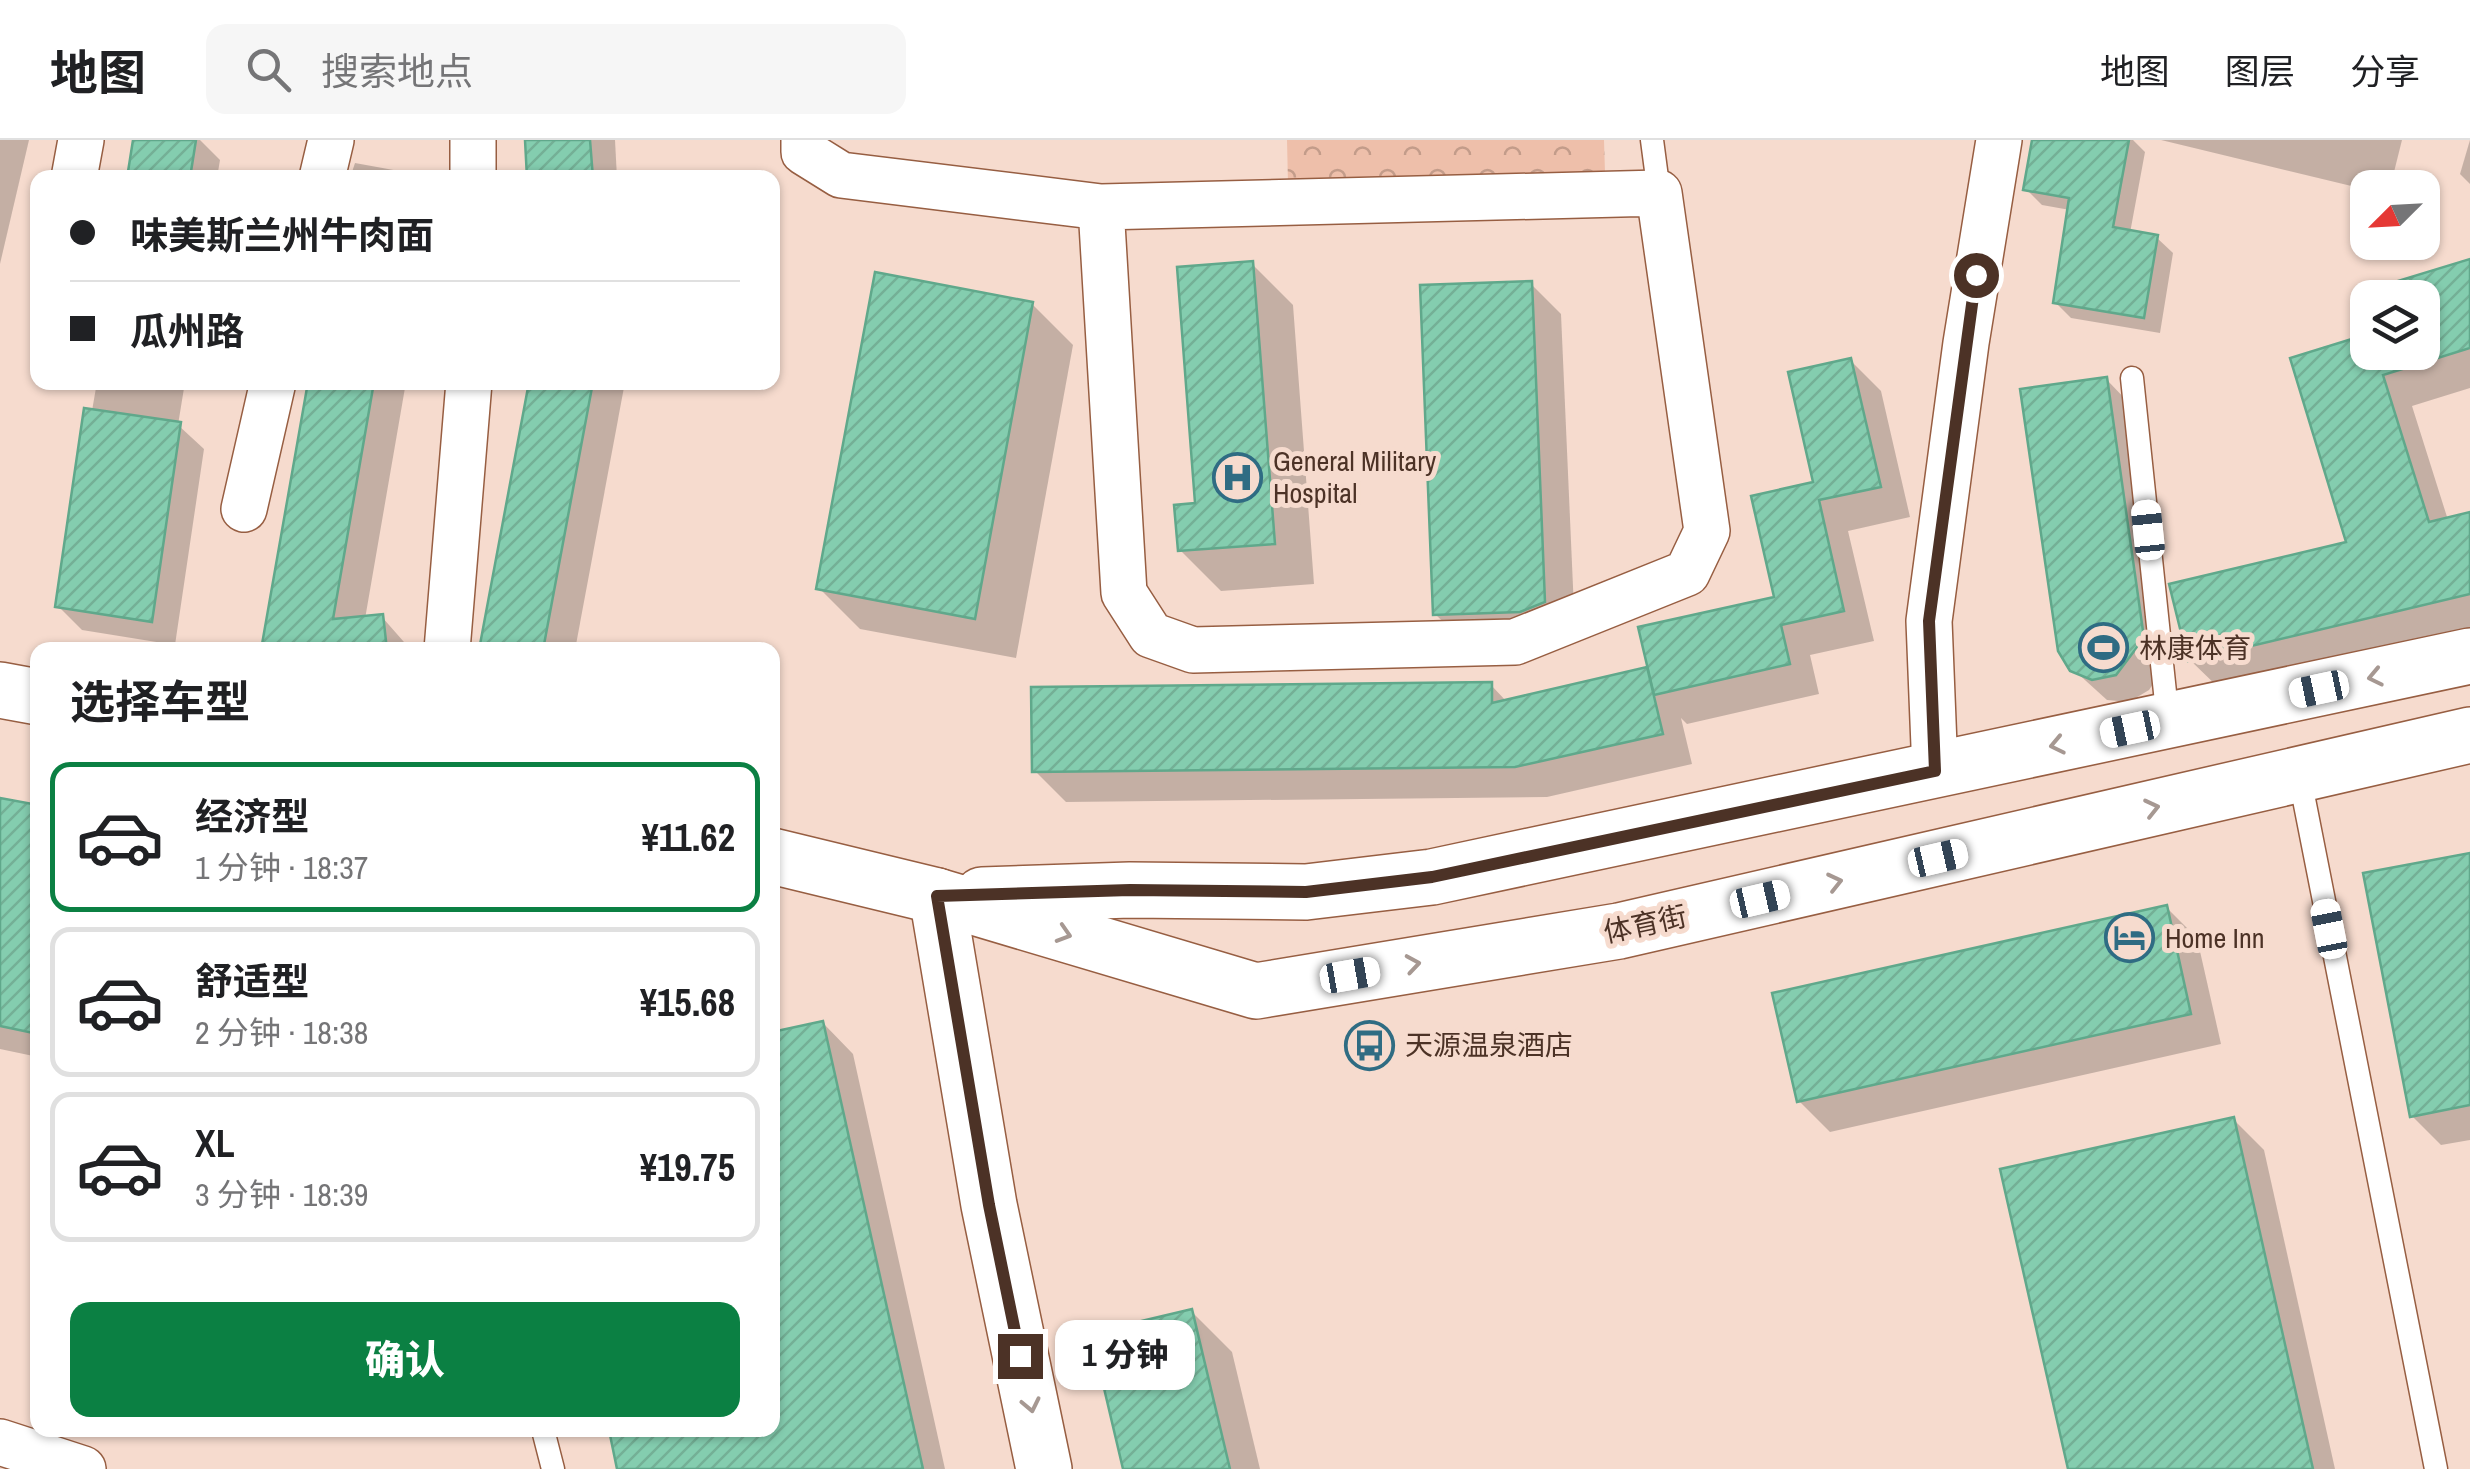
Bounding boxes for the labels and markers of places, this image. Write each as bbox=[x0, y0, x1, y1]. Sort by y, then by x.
place label: General Military Hospital bbox=[1273, 442, 1437, 512]
hospital icon: General Military Hospital bbox=[1212, 451, 1264, 503]
sports icon: 林康体育 bbox=[2078, 622, 2130, 674]
place label: 林康体育 bbox=[2139, 629, 2251, 667]
hotel icon: Home Inn bbox=[2104, 912, 2156, 964]
place label: Home Inn bbox=[2165, 919, 2265, 957]
bus stop icon: 天源温泉酒店 bbox=[1344, 1019, 1396, 1071]
place label: 天源温泉酒店 bbox=[1405, 1026, 1573, 1064]

